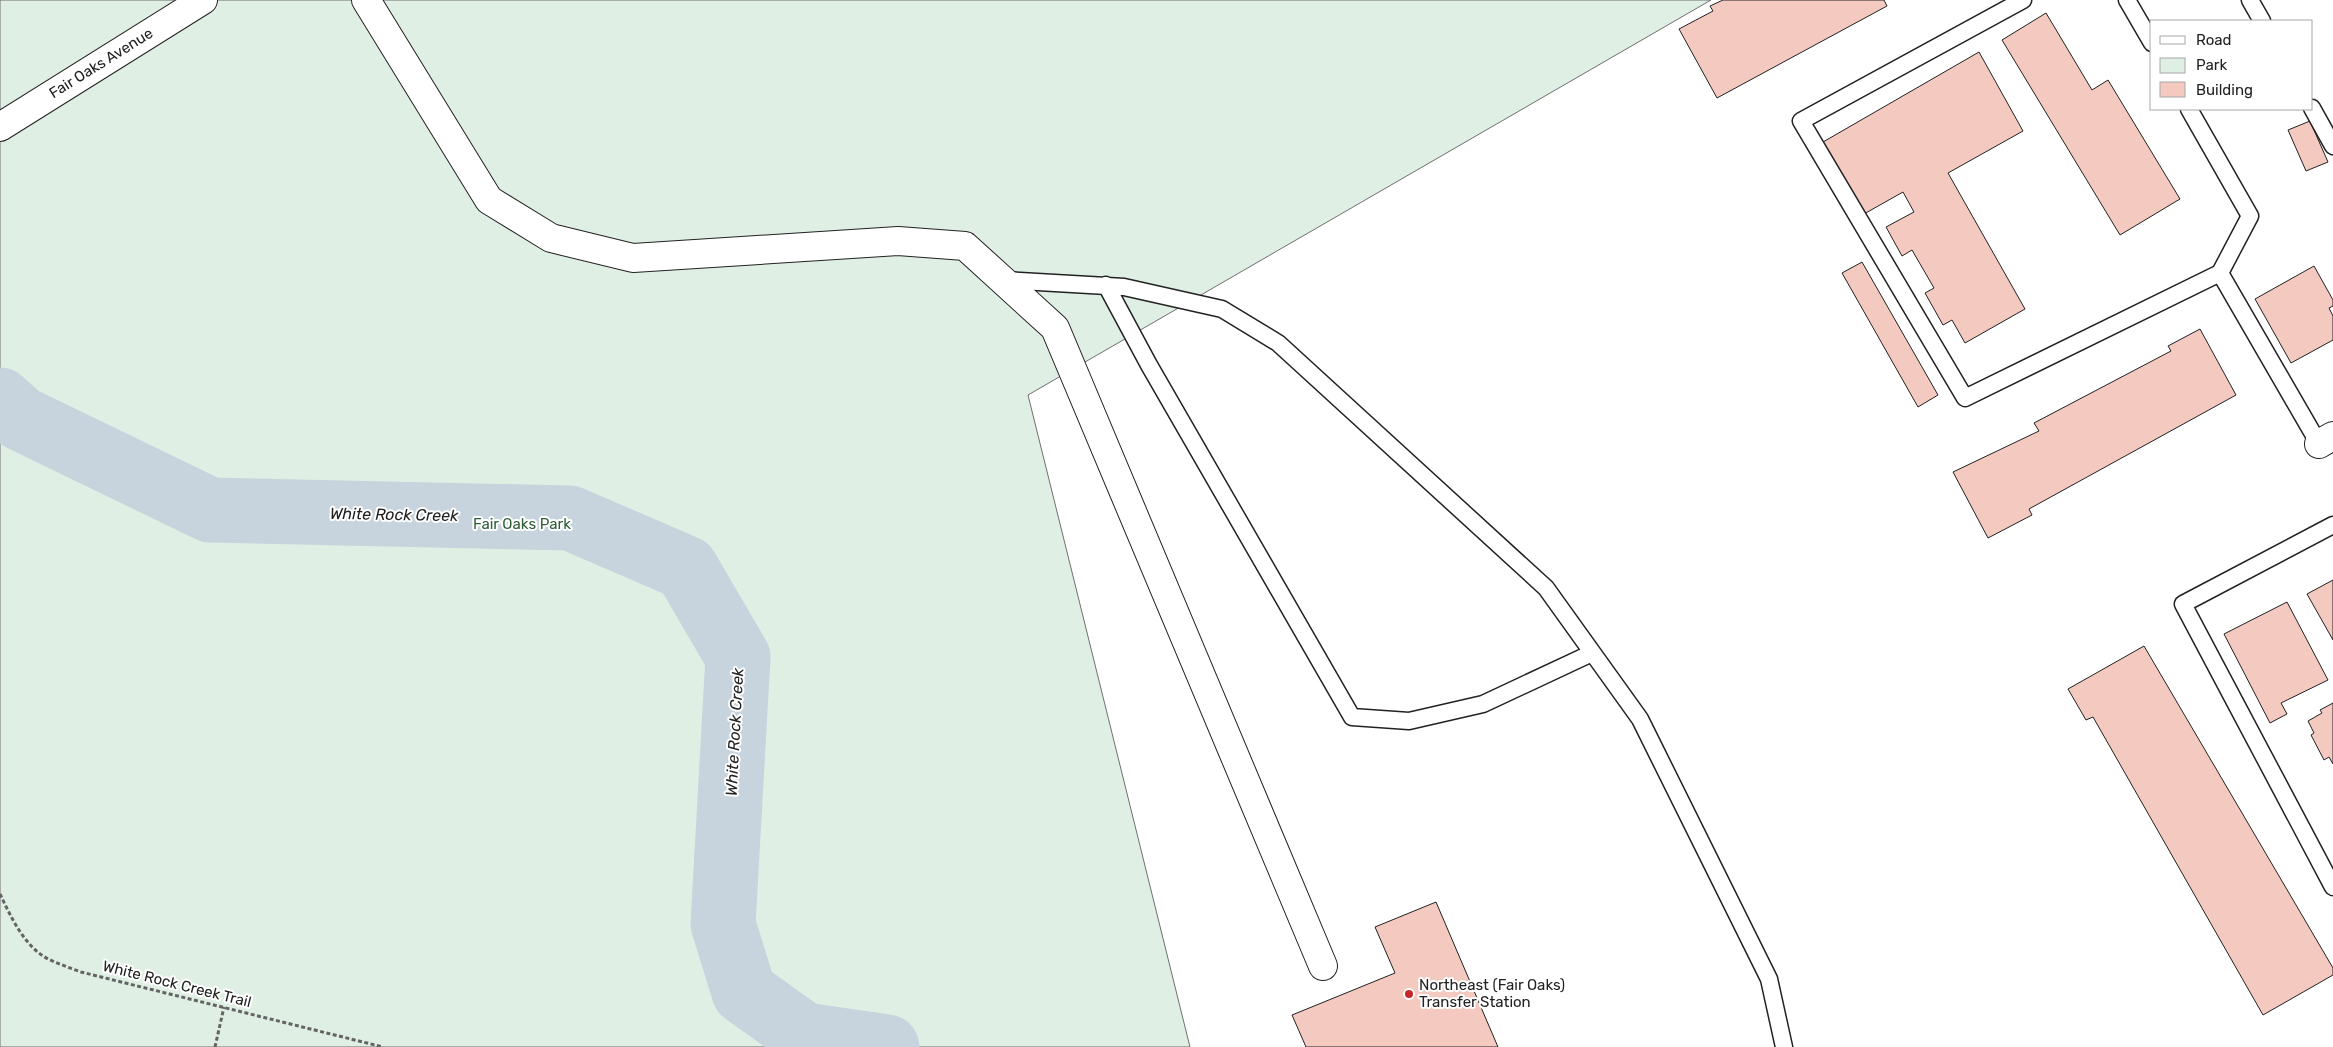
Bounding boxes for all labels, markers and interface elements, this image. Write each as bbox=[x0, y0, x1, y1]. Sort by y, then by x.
legend bbox=[2150, 20, 2313, 110]
street label: Fair Oaks Avenue bbox=[46, 24, 156, 102]
text: Road bbox=[2196, 31, 2232, 49]
text: Park bbox=[2196, 56, 2227, 74]
text: Building bbox=[2196, 81, 2253, 99]
water label: White Rock Creek bbox=[330, 504, 459, 525]
park label: Fair Oaks Park bbox=[473, 515, 571, 533]
water label: White Rock Creek bbox=[722, 667, 747, 797]
street label: White Rock Creek Trail bbox=[101, 957, 253, 1011]
place label: Northeast (Fair Oaks) Transfer Station bbox=[1419, 976, 1565, 1011]
marker: Northeast (Fair Oaks) Transfer Station bbox=[1403, 988, 1415, 1000]

